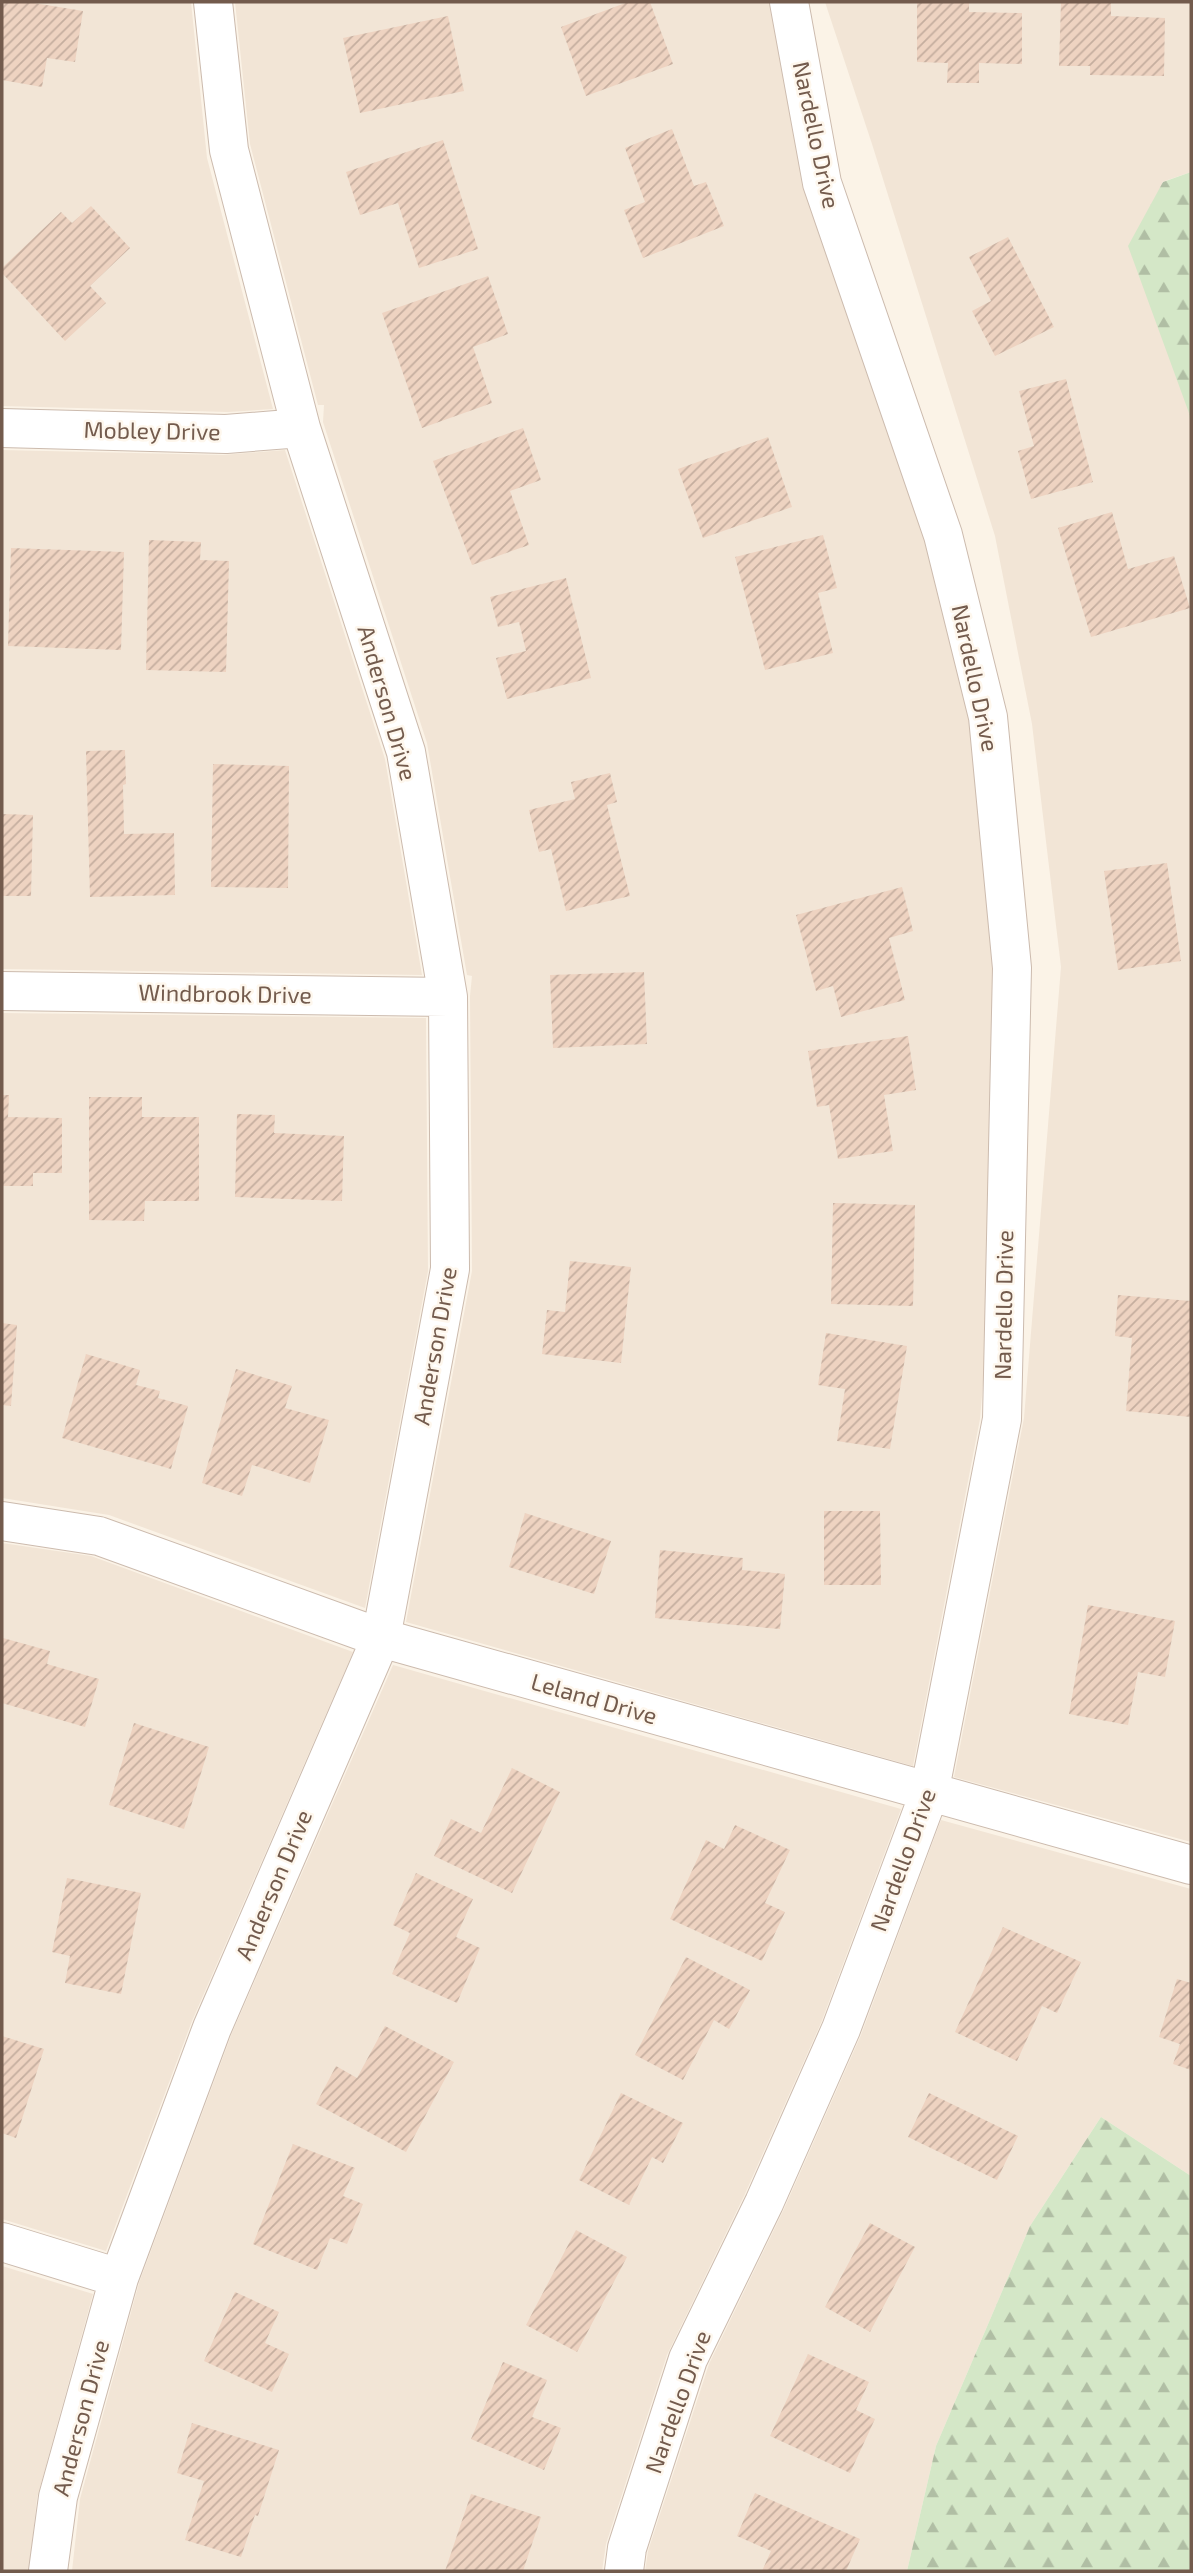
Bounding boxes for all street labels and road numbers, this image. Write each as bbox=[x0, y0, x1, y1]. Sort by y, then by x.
street label: Nardello Drive bbox=[788, 59, 846, 211]
street label: Mobley Drive bbox=[83, 415, 221, 445]
street label: Nardello Drive bbox=[947, 602, 1005, 754]
street label: Anderson Drive bbox=[352, 622, 424, 784]
street label: Windbrook Drive bbox=[138, 977, 312, 1009]
street label: Nardello Drive bbox=[988, 1230, 1018, 1380]
street label: Anderson Drive bbox=[406, 1264, 462, 1427]
street label: Leland Drive bbox=[528, 1667, 661, 1729]
street label: Nardello Drive bbox=[863, 1784, 941, 1935]
street label: Anderson Drive bbox=[229, 1805, 317, 1964]
street label: Nardello Drive bbox=[638, 2326, 716, 2477]
street label: Anderson Drive bbox=[46, 2337, 114, 2499]

